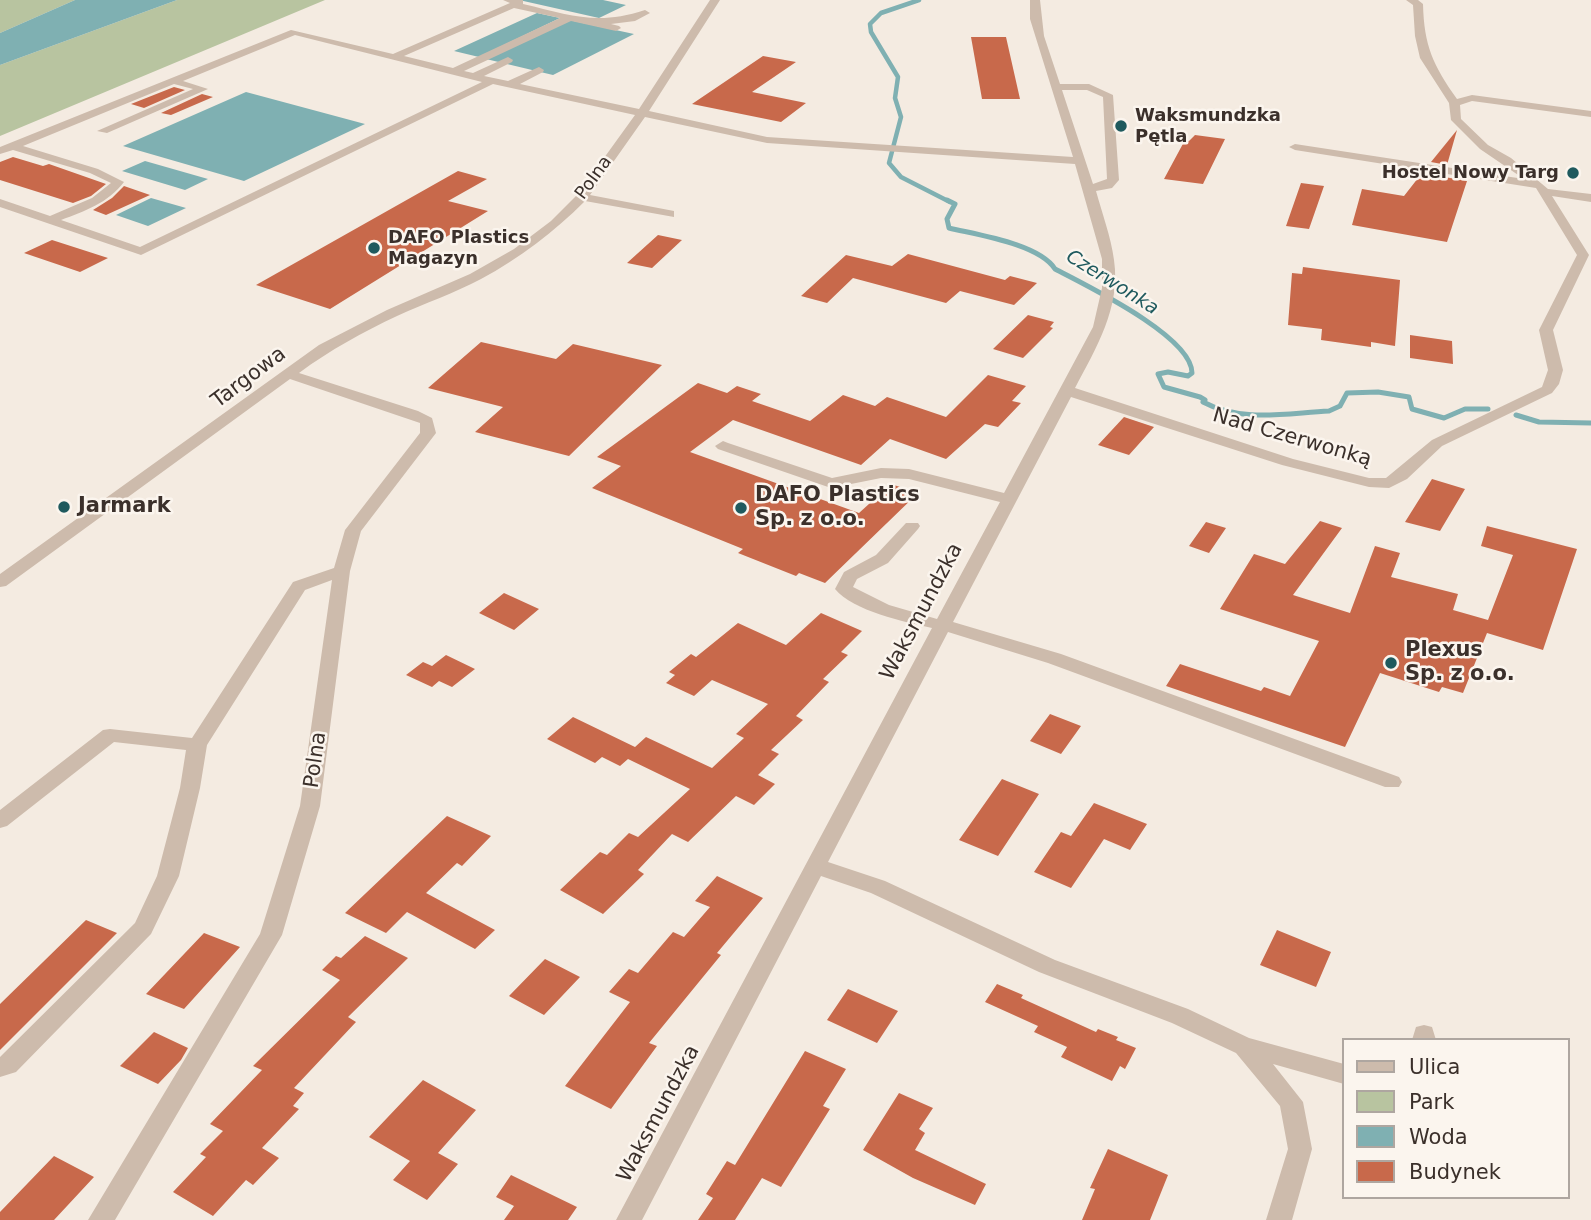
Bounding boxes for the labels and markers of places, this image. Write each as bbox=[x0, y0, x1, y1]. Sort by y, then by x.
place label: Waksmundzka Pętla bbox=[1135, 105, 1281, 148]
marker: Waksmundzka Pętla bbox=[1113, 118, 1129, 134]
place label: Hostel Nowy Targ bbox=[1382, 162, 1559, 184]
marker: Hostel Nowy Targ bbox=[1565, 165, 1581, 181]
place label: DAFO Plastics Magazyn bbox=[388, 227, 529, 270]
marker: DAFO Plastics Magazyn bbox=[366, 240, 382, 256]
place label: DAFO Plastics Sp. z o.o. bbox=[755, 483, 920, 533]
place label: Jarmark bbox=[78, 494, 171, 520]
marker: Jarmark bbox=[56, 499, 72, 515]
marker: DAFO Plastics Sp. z o.o. bbox=[733, 500, 749, 516]
place label: Plexus Sp. z o.o. bbox=[1405, 638, 1515, 688]
marker: Plexus Sp. z o.o. bbox=[1383, 655, 1399, 671]

